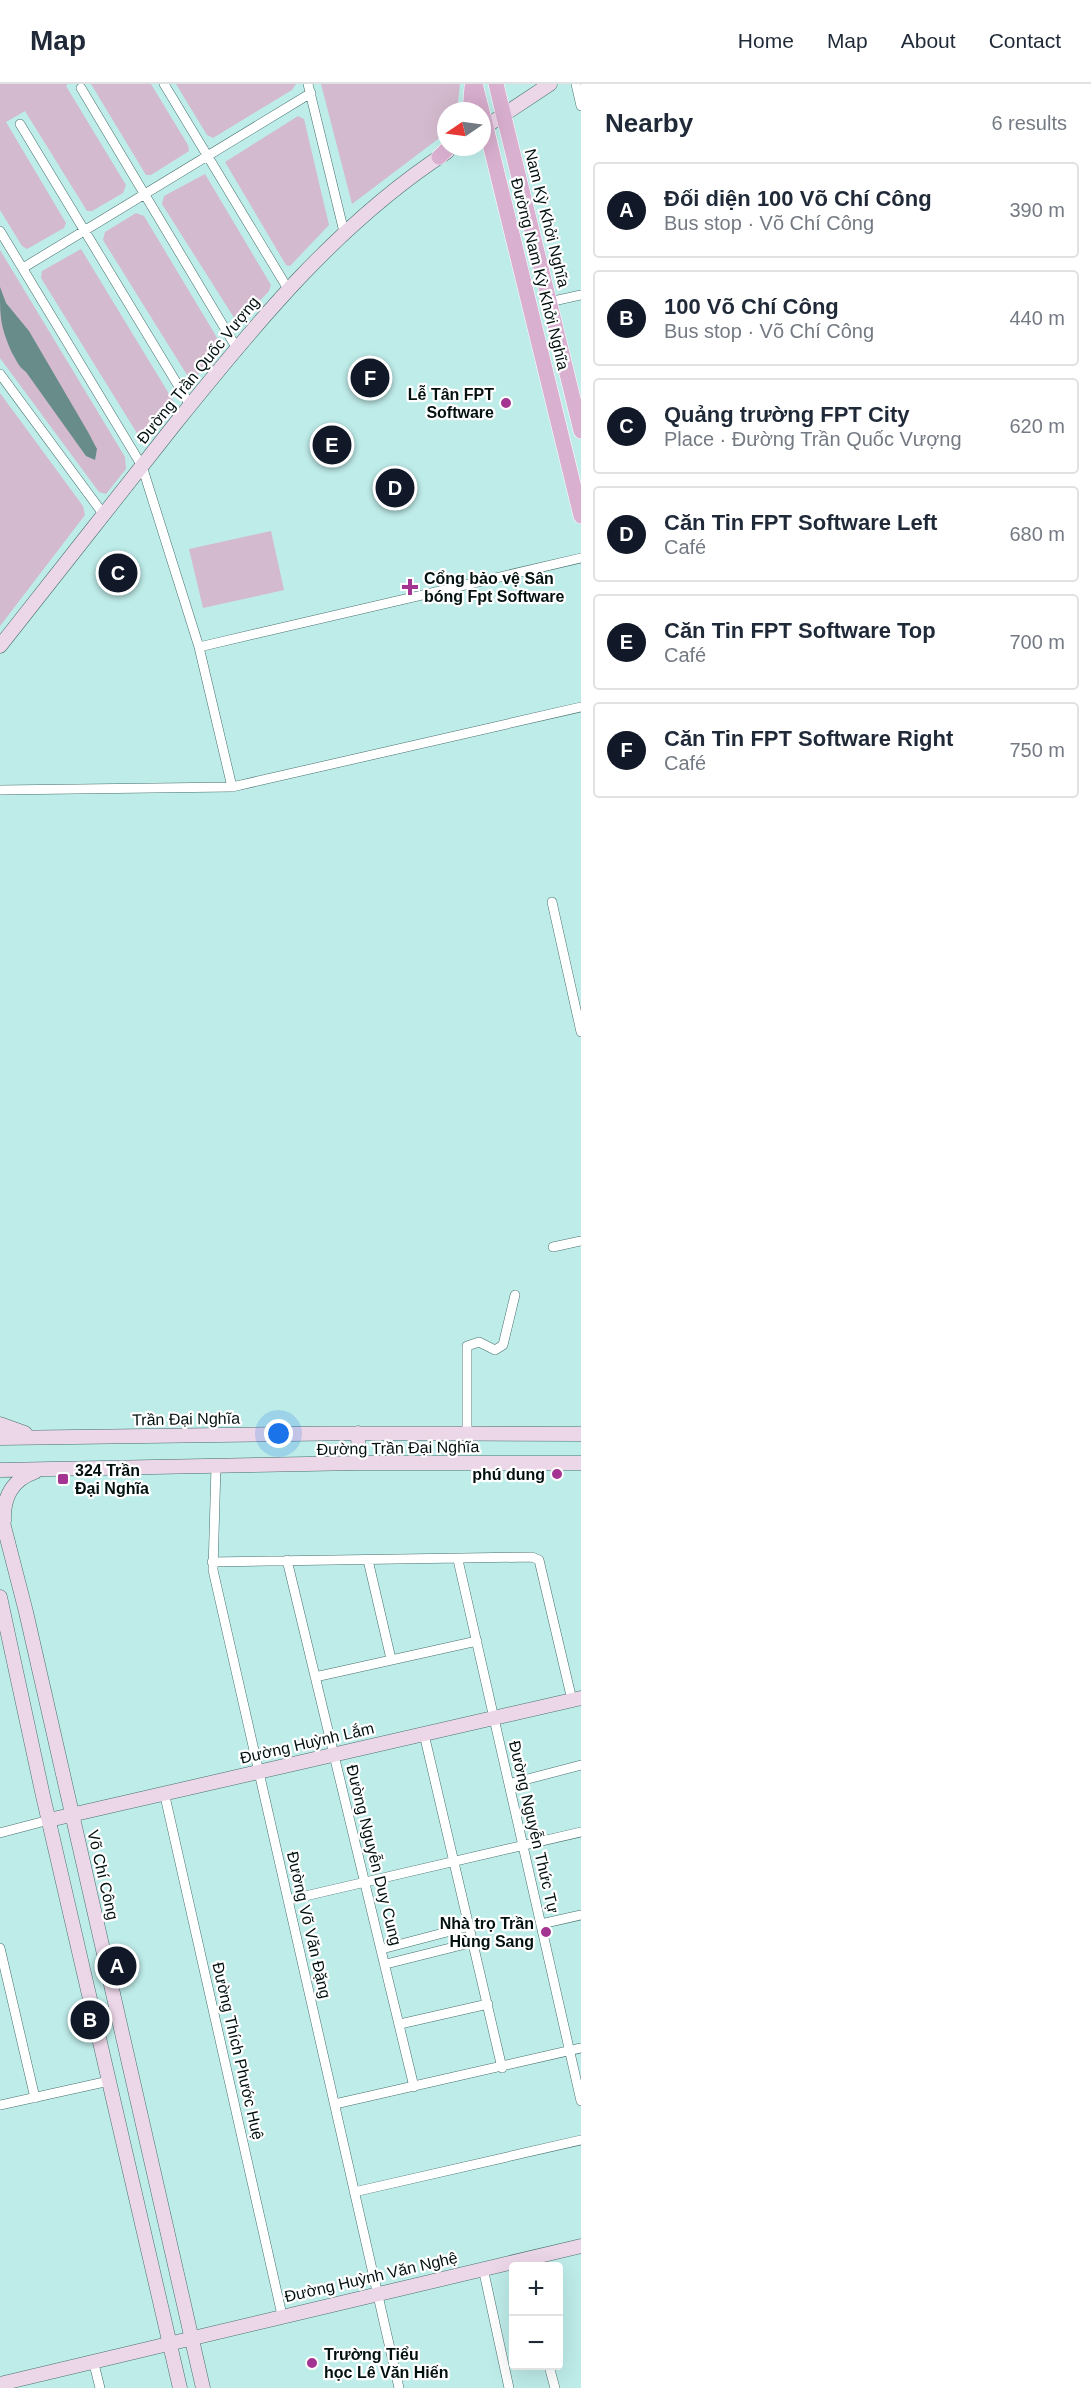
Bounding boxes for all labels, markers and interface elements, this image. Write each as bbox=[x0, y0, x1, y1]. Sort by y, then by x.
text: Map bbox=[30, 25, 86, 56]
text: Home bbox=[738, 29, 794, 52]
text: Map bbox=[827, 29, 868, 52]
text: About bbox=[901, 29, 956, 52]
text: Contact bbox=[989, 29, 1061, 52]
north arrow bbox=[437, 102, 491, 156]
text: Nearby bbox=[605, 108, 693, 138]
text: 6 results bbox=[991, 112, 1067, 134]
street label: Nam Kỳ Khởi Nghĩa bbox=[522, 147, 572, 289]
street label: Đường Nam Kỳ Khởi Nghĩa bbox=[508, 176, 572, 372]
text: Đối diện 100 Võ Chí Công bbox=[664, 186, 932, 211]
text: A bbox=[619, 199, 634, 221]
text: 390 m bbox=[1009, 199, 1065, 221]
text: Bus stop · Võ Chí Công bbox=[664, 212, 874, 234]
street label: Đường Trần Quốc Vượng bbox=[134, 293, 262, 447]
text: 100 Võ Chí Công bbox=[664, 294, 839, 319]
text: B bbox=[619, 307, 634, 329]
text: 440 m bbox=[1009, 307, 1065, 329]
text: Bus stop · Võ Chí Công bbox=[664, 320, 874, 342]
pin: F bbox=[350, 356, 389, 400]
place label: Lễ Tân FPT Software bbox=[408, 385, 494, 421]
marker: Lễ Tân FPT Software bbox=[499, 396, 513, 410]
text: Quảng trường FPT City bbox=[664, 402, 909, 427]
text: C bbox=[619, 415, 634, 437]
text: 620 m bbox=[1009, 415, 1065, 437]
pin: E bbox=[312, 422, 352, 468]
text: Place · Đường Trần Quốc Vượng bbox=[664, 428, 962, 450]
pin: D bbox=[376, 466, 414, 510]
text: Căn Tin FPT Software Left bbox=[664, 510, 937, 535]
text: D bbox=[619, 523, 634, 545]
text: 680 m bbox=[1009, 523, 1065, 545]
text: Café bbox=[664, 536, 706, 558]
pin: C bbox=[98, 550, 138, 596]
place label: Cổng bảo vệ Sân bóng Fpt Software bbox=[424, 570, 565, 605]
marker: Cổng bảo vệ Sân bóng Fpt Software bbox=[401, 578, 419, 596]
text: Căn Tin FPT Software Top bbox=[664, 618, 936, 643]
text: E bbox=[620, 631, 633, 653]
text: 700 m bbox=[1009, 631, 1065, 653]
text: Café bbox=[664, 644, 706, 666]
text: Căn Tin FPT Software Right bbox=[664, 726, 953, 751]
text: F bbox=[620, 739, 633, 761]
text: 750 m bbox=[1009, 739, 1065, 761]
text: Café bbox=[664, 752, 706, 774]
street label: Trần Đại Nghĩa bbox=[132, 1410, 240, 1428]
your location bbox=[264, 1419, 293, 1448]
street label: Đường Trần Đại Nghĩa bbox=[317, 1438, 480, 1458]
place label: 324 Trần Đại Nghĩa bbox=[75, 1462, 149, 1497]
place label: phú dung bbox=[472, 1466, 545, 1483]
marker: phú dung bbox=[550, 1467, 564, 1481]
marker: 324 Trần Đại Nghĩa bbox=[56, 1472, 70, 1486]
street label: Đường Huỳnh Lắm bbox=[238, 1718, 376, 1767]
street label: Đường Nguyễn Thức Tự bbox=[506, 1739, 563, 1915]
street label: Đường Nguyễn Duy Cung bbox=[343, 1763, 406, 1947]
street label: Võ Chí Công bbox=[84, 1828, 122, 1922]
street label: Đường Võ Văn Đặng bbox=[284, 1850, 334, 2000]
place label: Nhà trọ Trần Hùng Sang bbox=[440, 1915, 534, 1950]
marker: Nhà trọ Trần Hùng Sang bbox=[539, 1925, 553, 1939]
pin: A bbox=[98, 1944, 136, 1988]
street label: Đường Thích Phước Huệ bbox=[209, 1961, 267, 2142]
pin: B bbox=[70, 1998, 110, 2042]
street label: Đường Huỳnh Văn Nghệ bbox=[283, 2249, 459, 2305]
map controls bbox=[509, 2262, 563, 2370]
button: + bbox=[509, 2262, 563, 2316]
button: − bbox=[509, 2316, 563, 2370]
place label: Trường Tiểu học Lê Văn Hiến bbox=[324, 2346, 448, 2381]
marker: Trường Tiểu học Lê Văn Hiến bbox=[305, 2356, 319, 2370]

